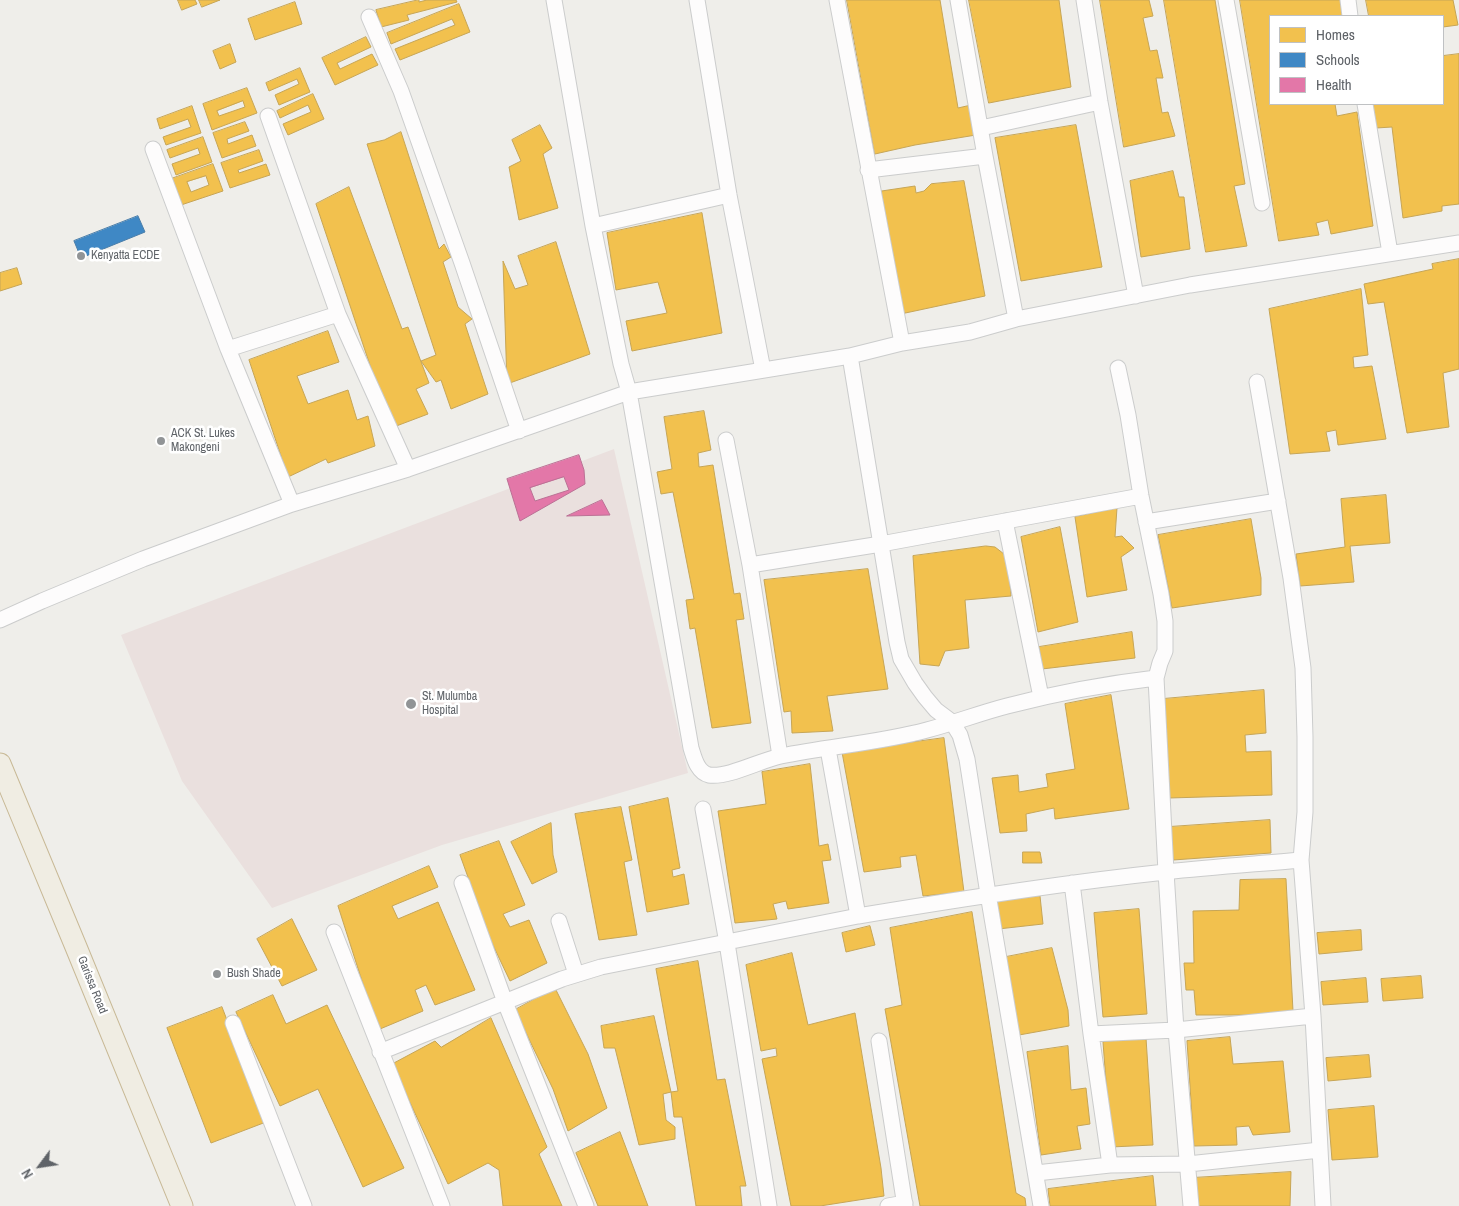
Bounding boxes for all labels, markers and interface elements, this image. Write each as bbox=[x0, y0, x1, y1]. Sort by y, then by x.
legend bbox=[1269, 15, 1444, 105]
text: Homes bbox=[1316, 24, 1355, 45]
text: Schools bbox=[1316, 49, 1360, 70]
text: Health bbox=[1316, 74, 1352, 95]
place label: Kenyatta ECDE bbox=[91, 249, 160, 263]
marker: Kenyatta ECDE bbox=[75, 250, 87, 262]
place label: ACK St. Lukes Makongeni bbox=[171, 427, 235, 455]
marker: ACK St. Lukes Makongeni bbox=[155, 435, 167, 447]
place label: St. Mulumba Hospital bbox=[422, 690, 477, 718]
marker: St. Mulumba Hospital bbox=[404, 697, 418, 711]
street label: Garissa Road bbox=[74, 954, 110, 1016]
place label: Bush Shade bbox=[227, 967, 281, 981]
marker: Bush Shade bbox=[211, 968, 223, 980]
north arrow bbox=[15, 1141, 65, 1191]
text: N bbox=[17, 1166, 37, 1182]

